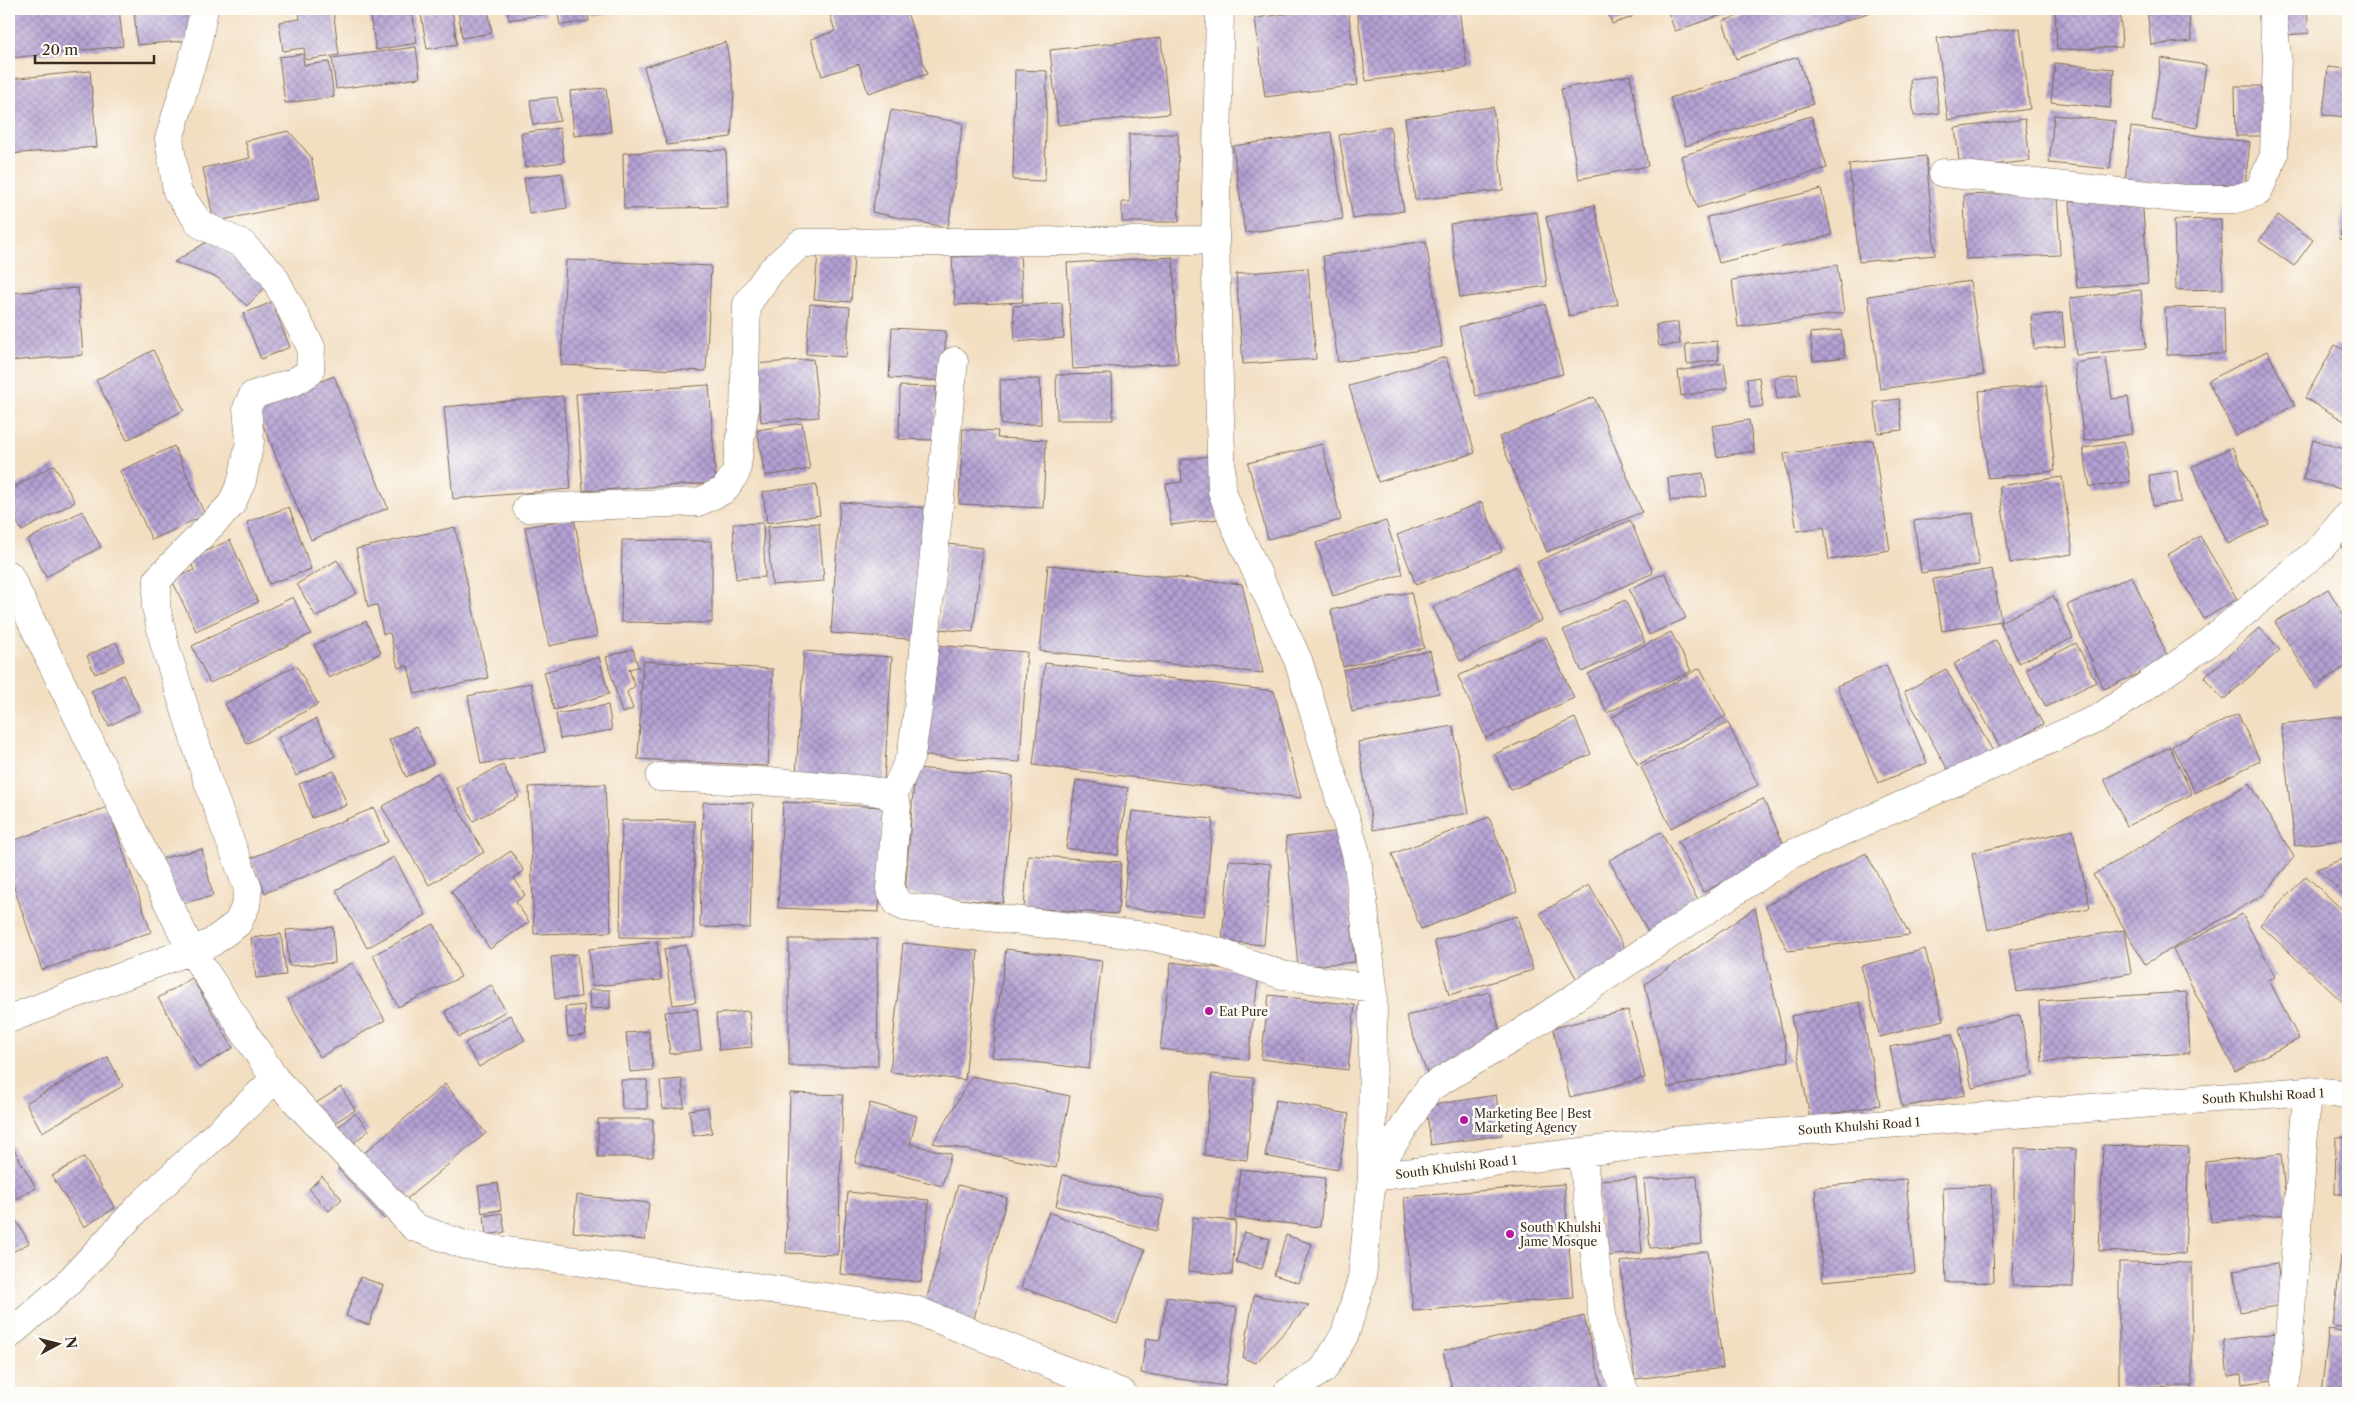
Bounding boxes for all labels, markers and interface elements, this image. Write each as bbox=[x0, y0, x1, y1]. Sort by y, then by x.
scale bar bbox=[35, 32, 154, 64]
text: 20 m bbox=[42, 40, 78, 59]
place label: Eat Pure bbox=[1219, 1004, 1268, 1019]
marker: Eat Pure bbox=[1203, 1005, 1215, 1017]
street label: South Khulshi Road 1 bbox=[2202, 1085, 2324, 1107]
place label: Marketing Bee | Best Marketing Agency bbox=[1474, 1106, 1592, 1135]
marker: Marketing Bee | Best Marketing Agency bbox=[1458, 1114, 1470, 1126]
street label: South Khulshi Road 1 bbox=[1798, 1114, 1920, 1138]
street label: South Khulshi Road 1 bbox=[1394, 1152, 1518, 1182]
place label: South Khulshi Jame Mosque bbox=[1518, 1220, 1601, 1249]
marker: South Khulshi Jame Mosque bbox=[1504, 1228, 1516, 1240]
north arrow bbox=[32, 1320, 82, 1370]
text: N bbox=[61, 1335, 81, 1350]

